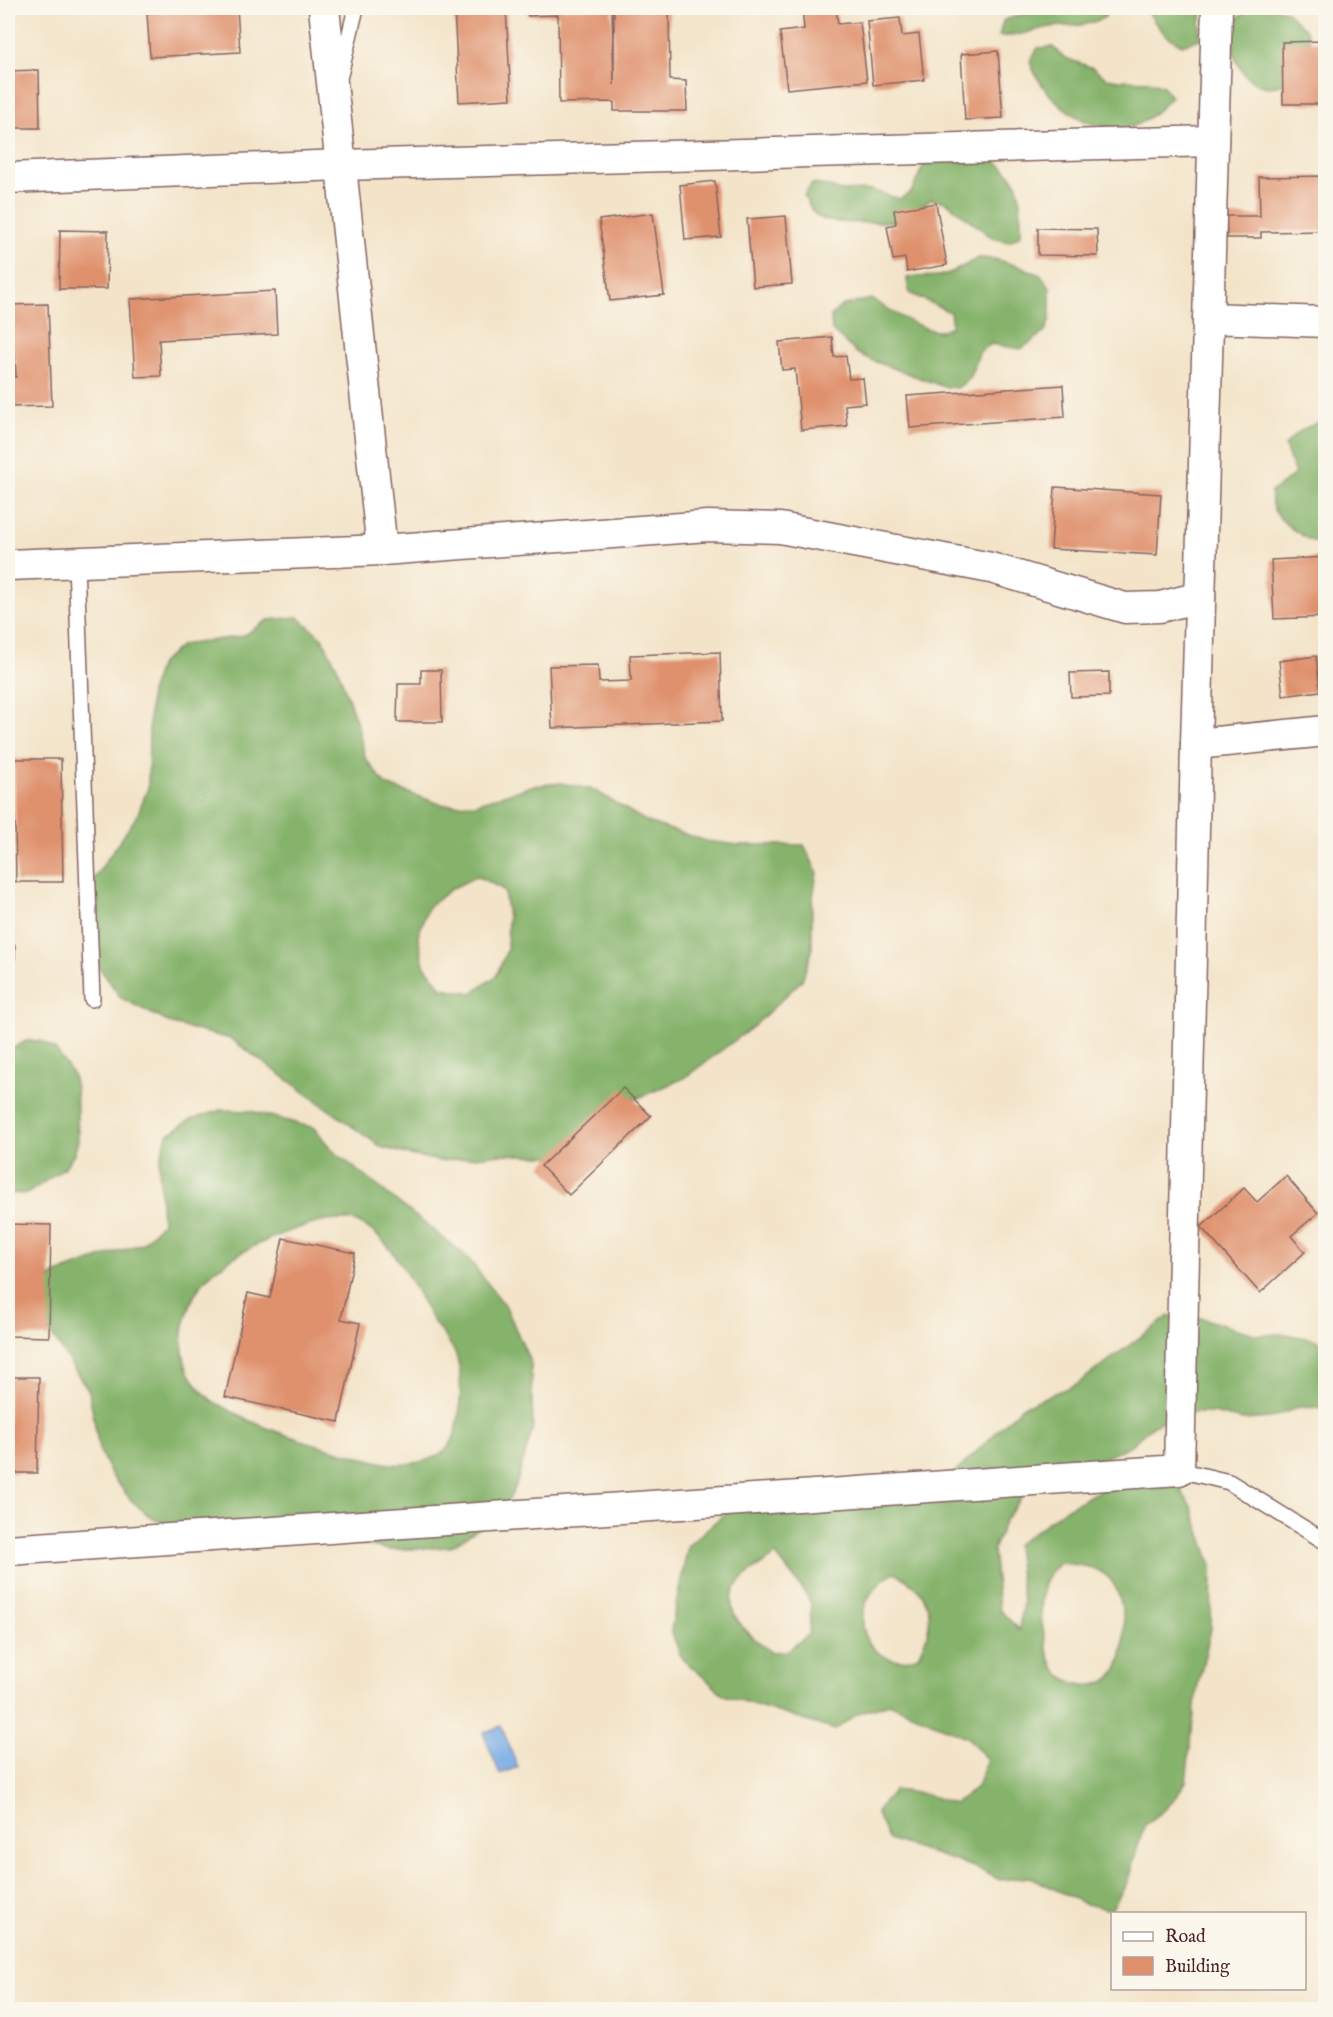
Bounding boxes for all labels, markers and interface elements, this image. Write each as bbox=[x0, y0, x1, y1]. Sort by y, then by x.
legend bbox=[1111, 1912, 1306, 1990]
text: Road bbox=[1165, 1926, 1206, 1949]
text: Building bbox=[1165, 1956, 1230, 1979]

